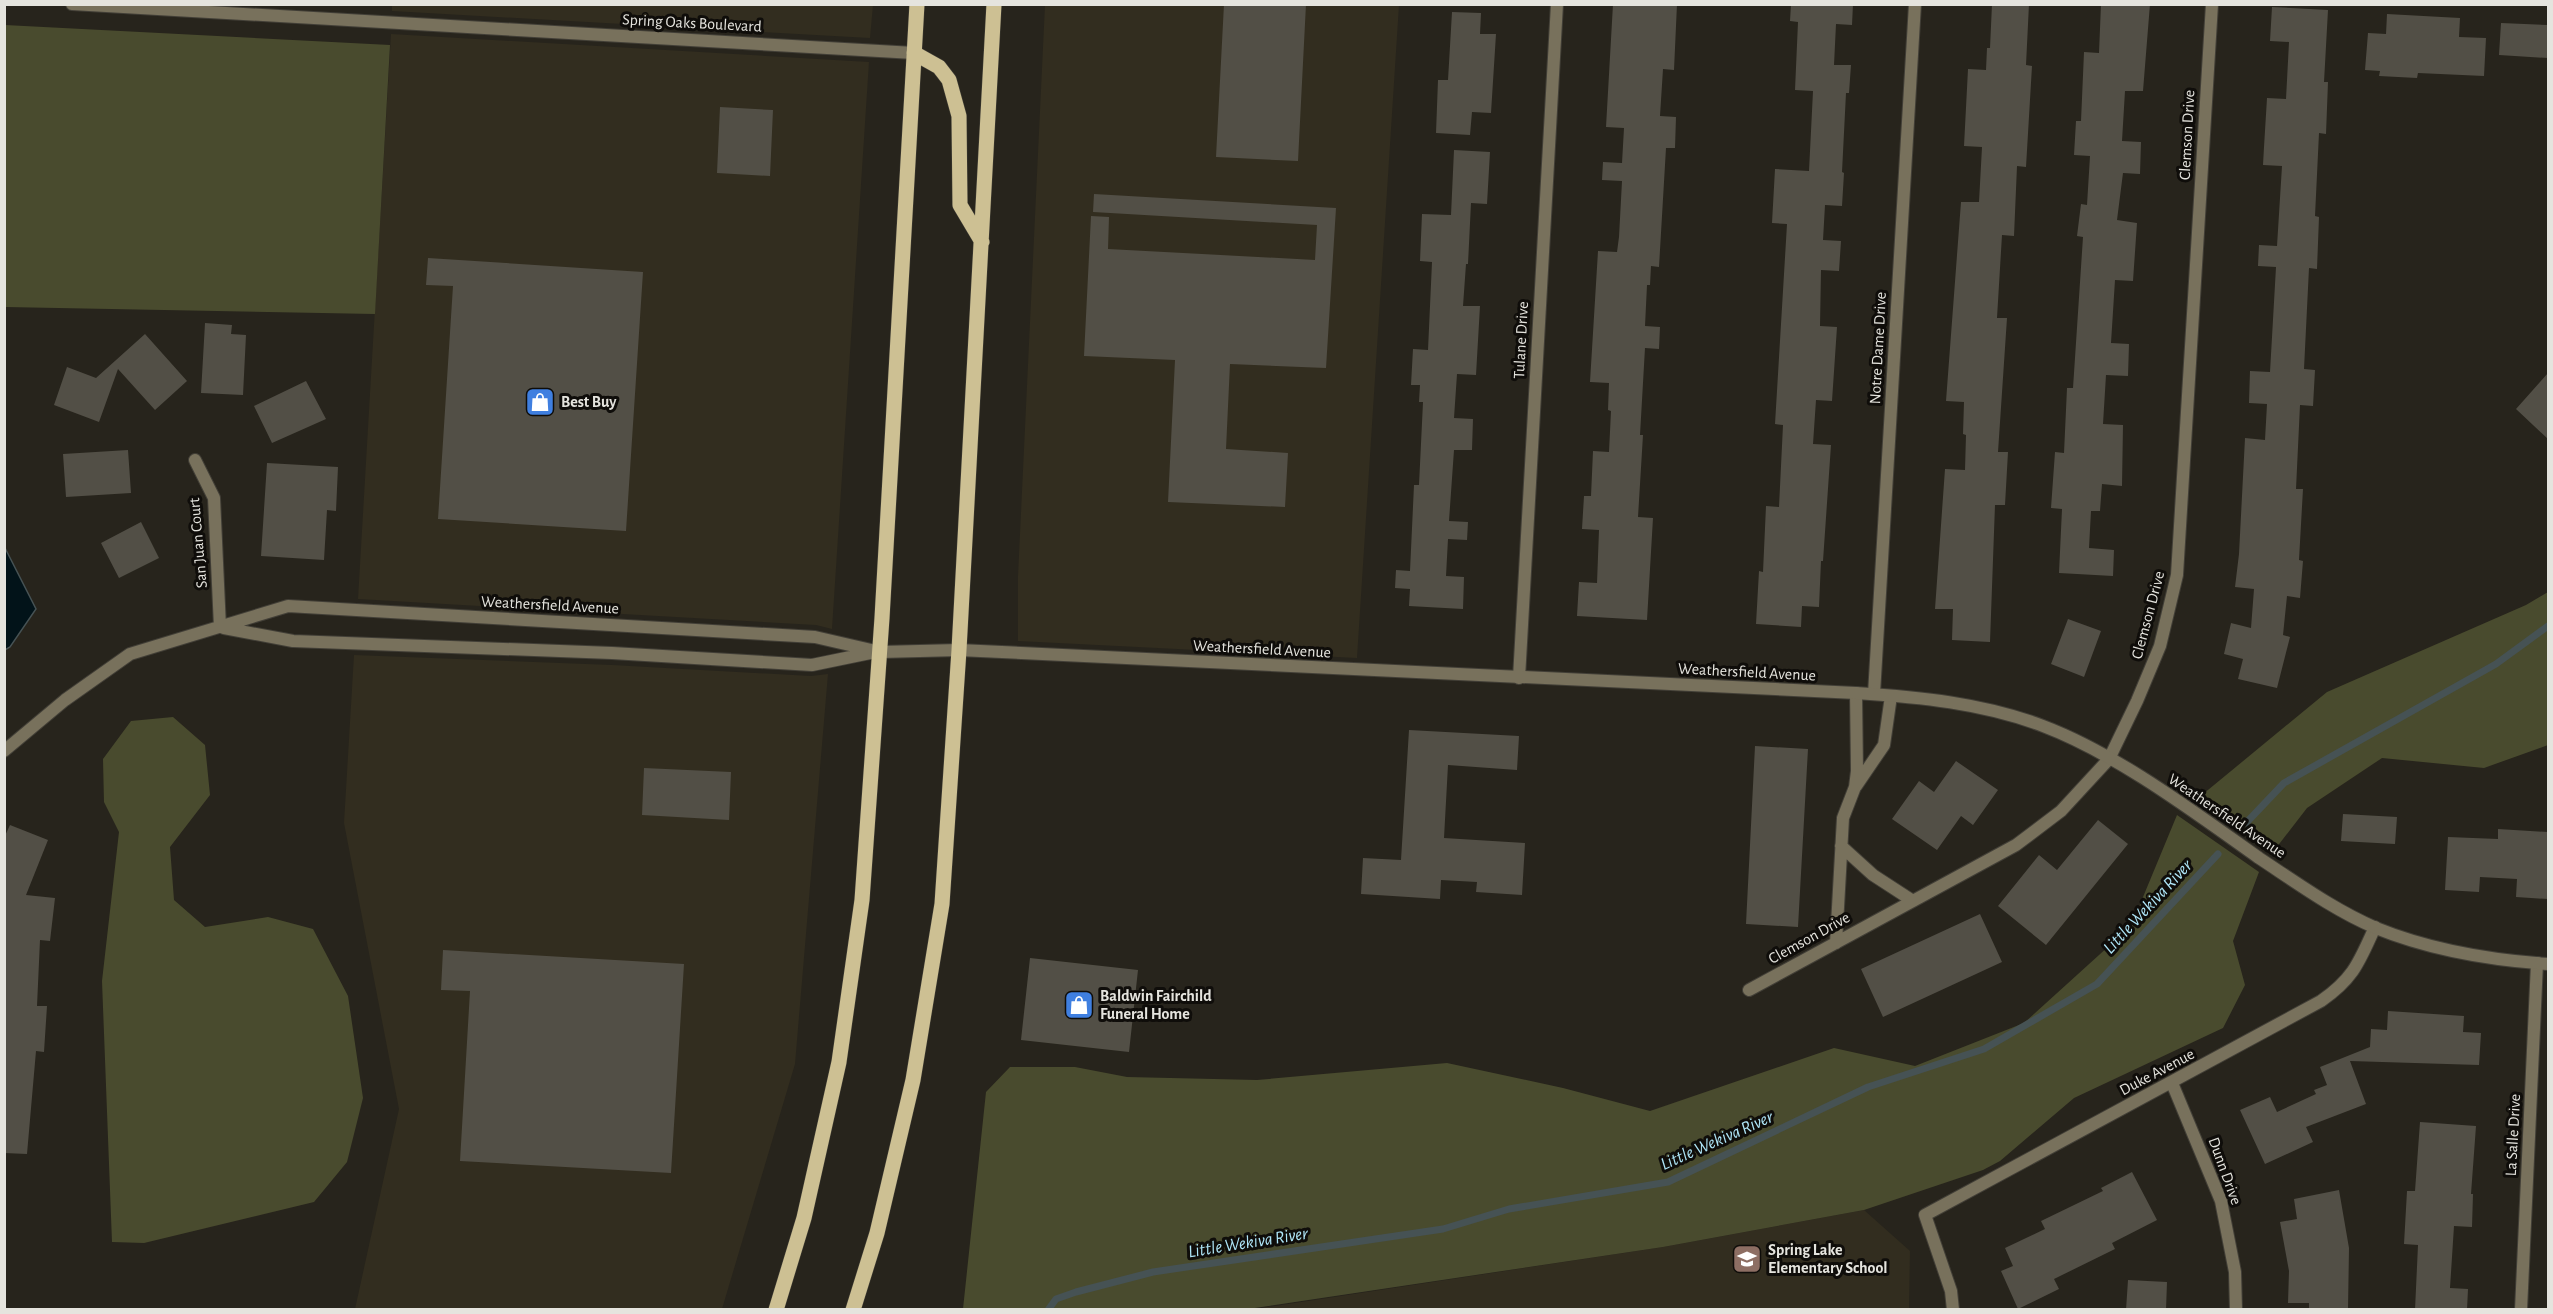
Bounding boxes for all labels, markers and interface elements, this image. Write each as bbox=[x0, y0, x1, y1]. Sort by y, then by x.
street label: Spring Oaks Boulevard bbox=[622, 11, 762, 35]
street label: Clemson Drive bbox=[2177, 90, 2197, 180]
street label: Notre Dame Drive bbox=[1867, 291, 1889, 405]
street label: Tulane Drive bbox=[1511, 301, 1531, 379]
shop icon: Best Buy bbox=[524, 386, 556, 418]
place label: Best Buy bbox=[561, 394, 617, 411]
street label: San Juan Court bbox=[186, 497, 210, 589]
street label: Clemson Drive bbox=[2129, 569, 2167, 661]
street label: Weathersfield Avenue bbox=[481, 593, 619, 617]
street label: Weathersfield Avenue bbox=[1193, 637, 1331, 661]
street label: Weathersfield Avenue bbox=[1678, 660, 1816, 684]
street label: Weathersfield Avenue bbox=[2165, 771, 2289, 861]
water label: Little Wekiva River bbox=[2100, 856, 2197, 957]
street label: Clemson Drive bbox=[1766, 909, 1852, 967]
place label: Baldwin Fairchild Funeral Home bbox=[1100, 988, 1212, 1022]
shop icon: Baldwin Fairchild Funeral Home bbox=[1063, 989, 1095, 1021]
street label: Duke Avenue bbox=[2117, 1046, 2197, 1098]
street label: La Salle Drive bbox=[2503, 1093, 2523, 1177]
water label: Little Wekiva River bbox=[1658, 1108, 1777, 1174]
street label: Dunn Drive bbox=[2205, 1135, 2245, 1207]
water label: Little Wekiva River bbox=[1187, 1224, 1310, 1261]
place label: Spring Lake Elementary School bbox=[1768, 1242, 1888, 1277]
school or university icon: Spring Lake Elementary School bbox=[1731, 1243, 1763, 1275]

